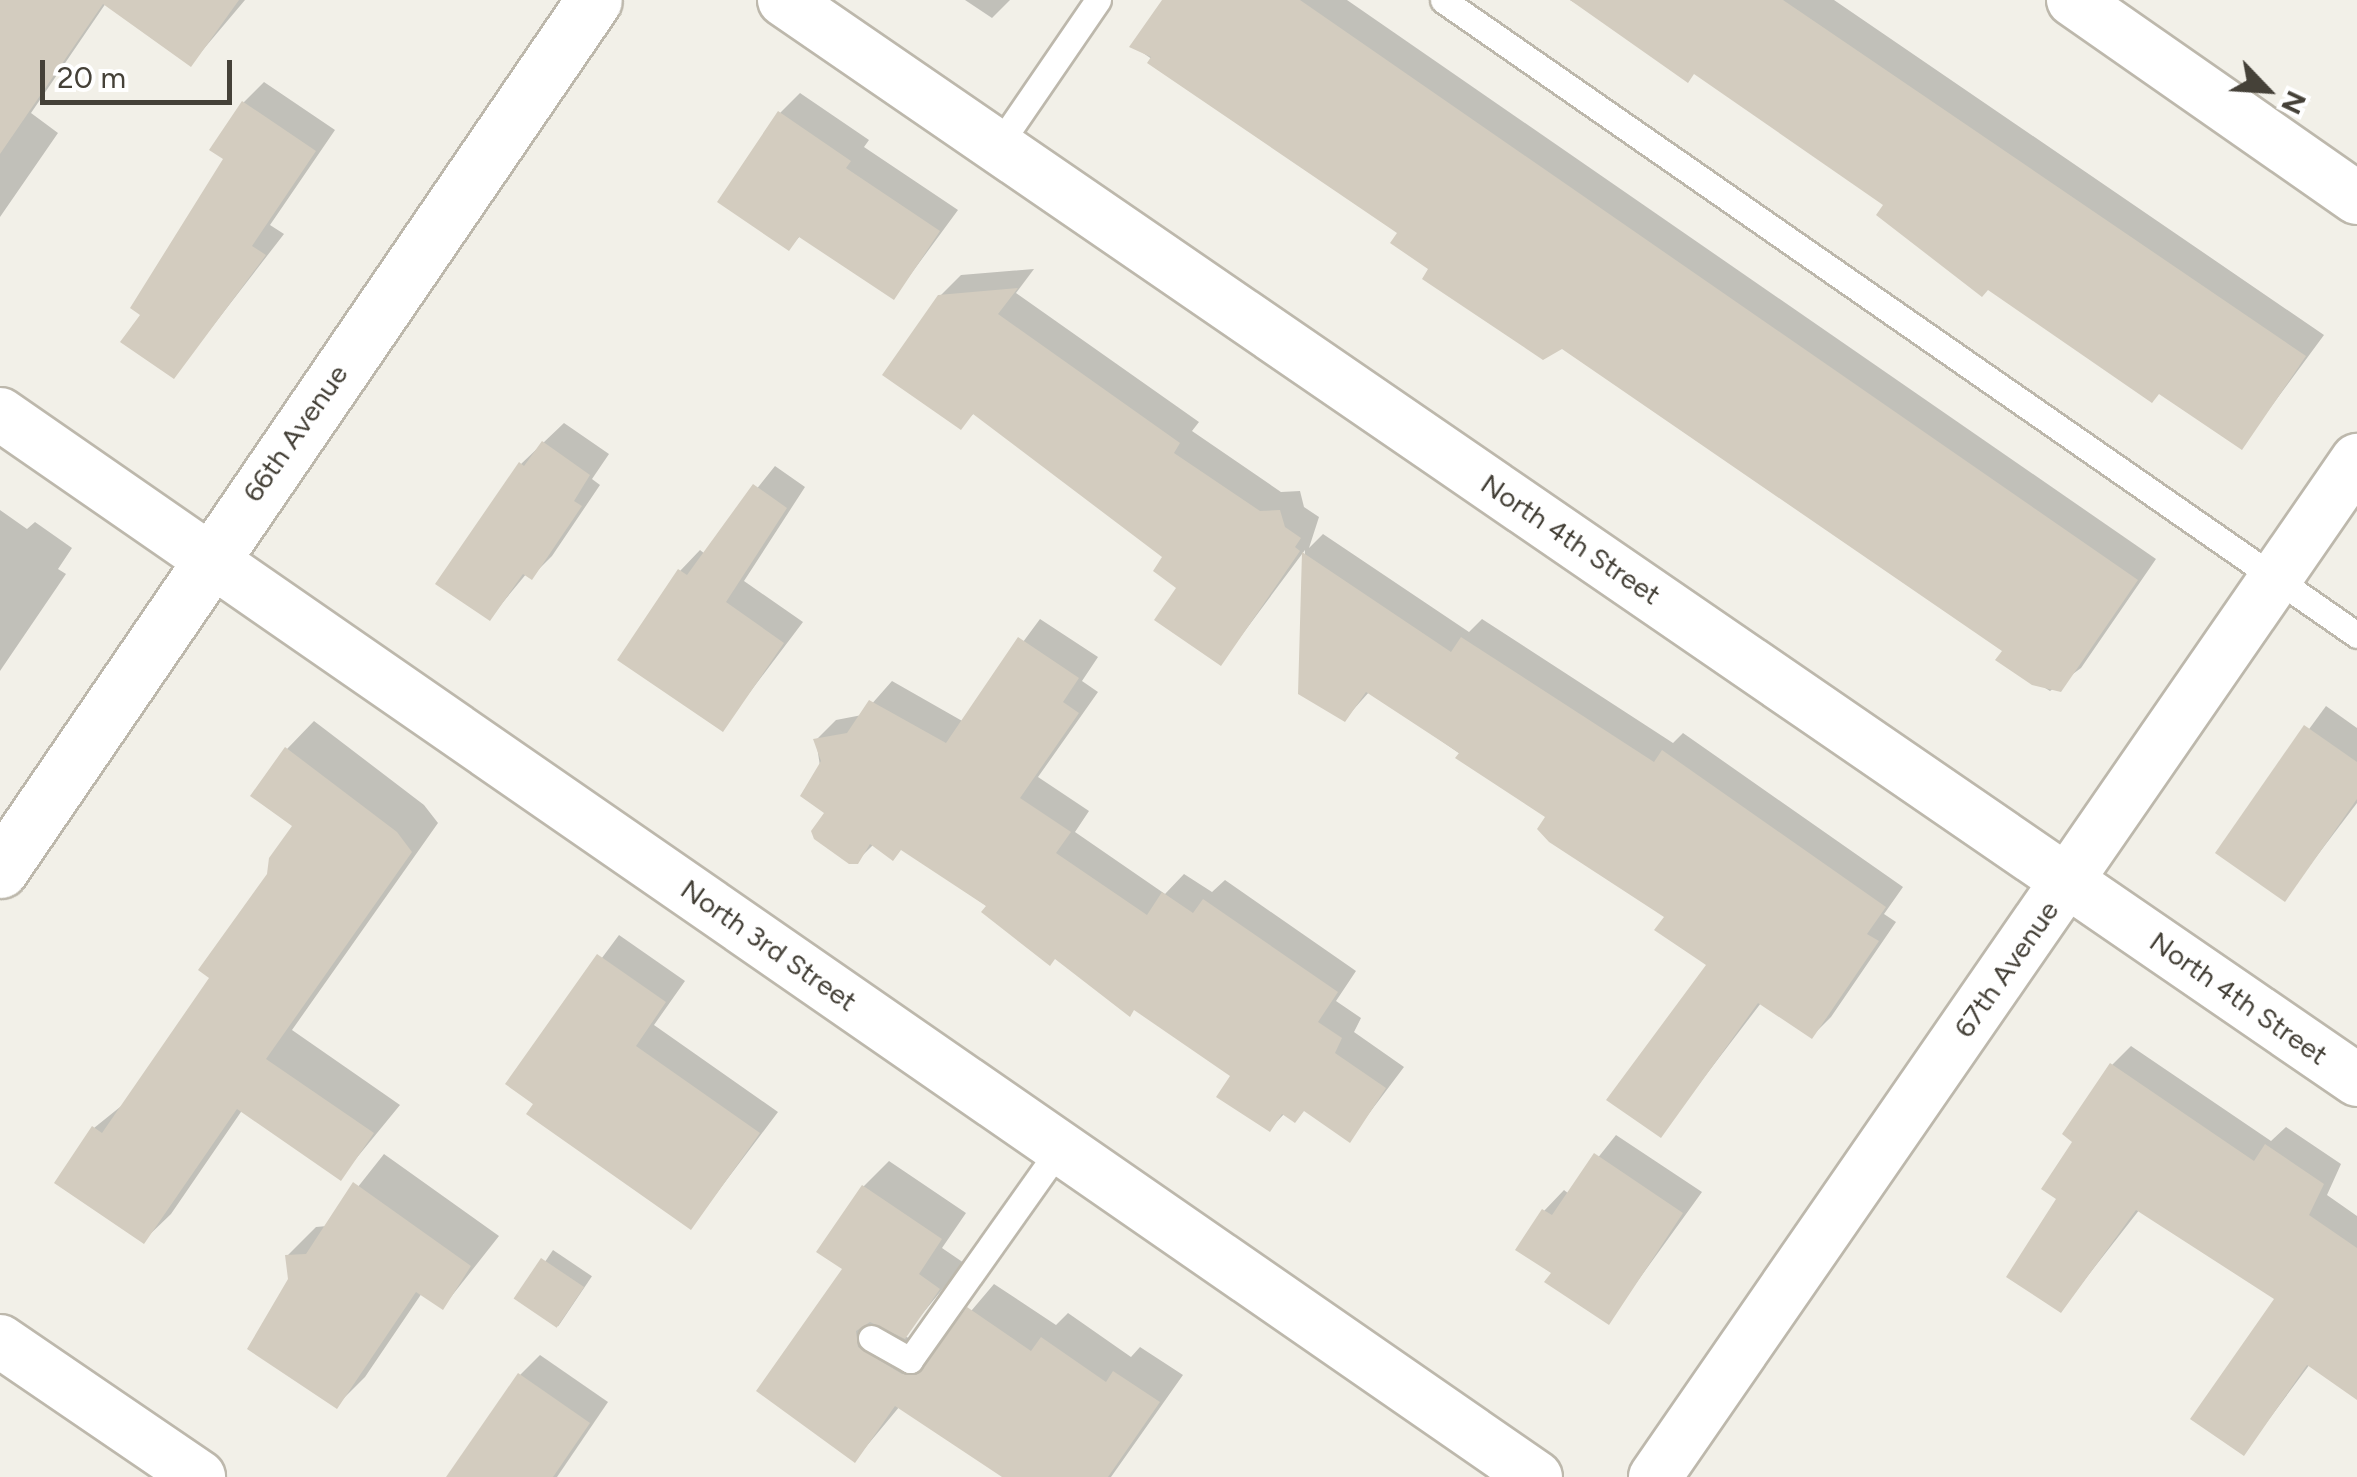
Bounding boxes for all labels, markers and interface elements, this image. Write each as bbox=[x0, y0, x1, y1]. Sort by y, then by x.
scale bar bbox=[45, 40, 238, 102]
north arrow bbox=[2217, 40, 2317, 140]
text: 20 m bbox=[57, 59, 126, 96]
text: N bbox=[2274, 86, 2314, 120]
street label: 66th Avenue bbox=[235, 358, 355, 508]
street label: North 4th Street bbox=[1475, 467, 1667, 611]
street label: North 3rd Street bbox=[675, 872, 863, 1018]
street label: 67th Avenue bbox=[1947, 894, 2065, 1044]
street label: North 4th Street bbox=[2144, 924, 2334, 1072]

